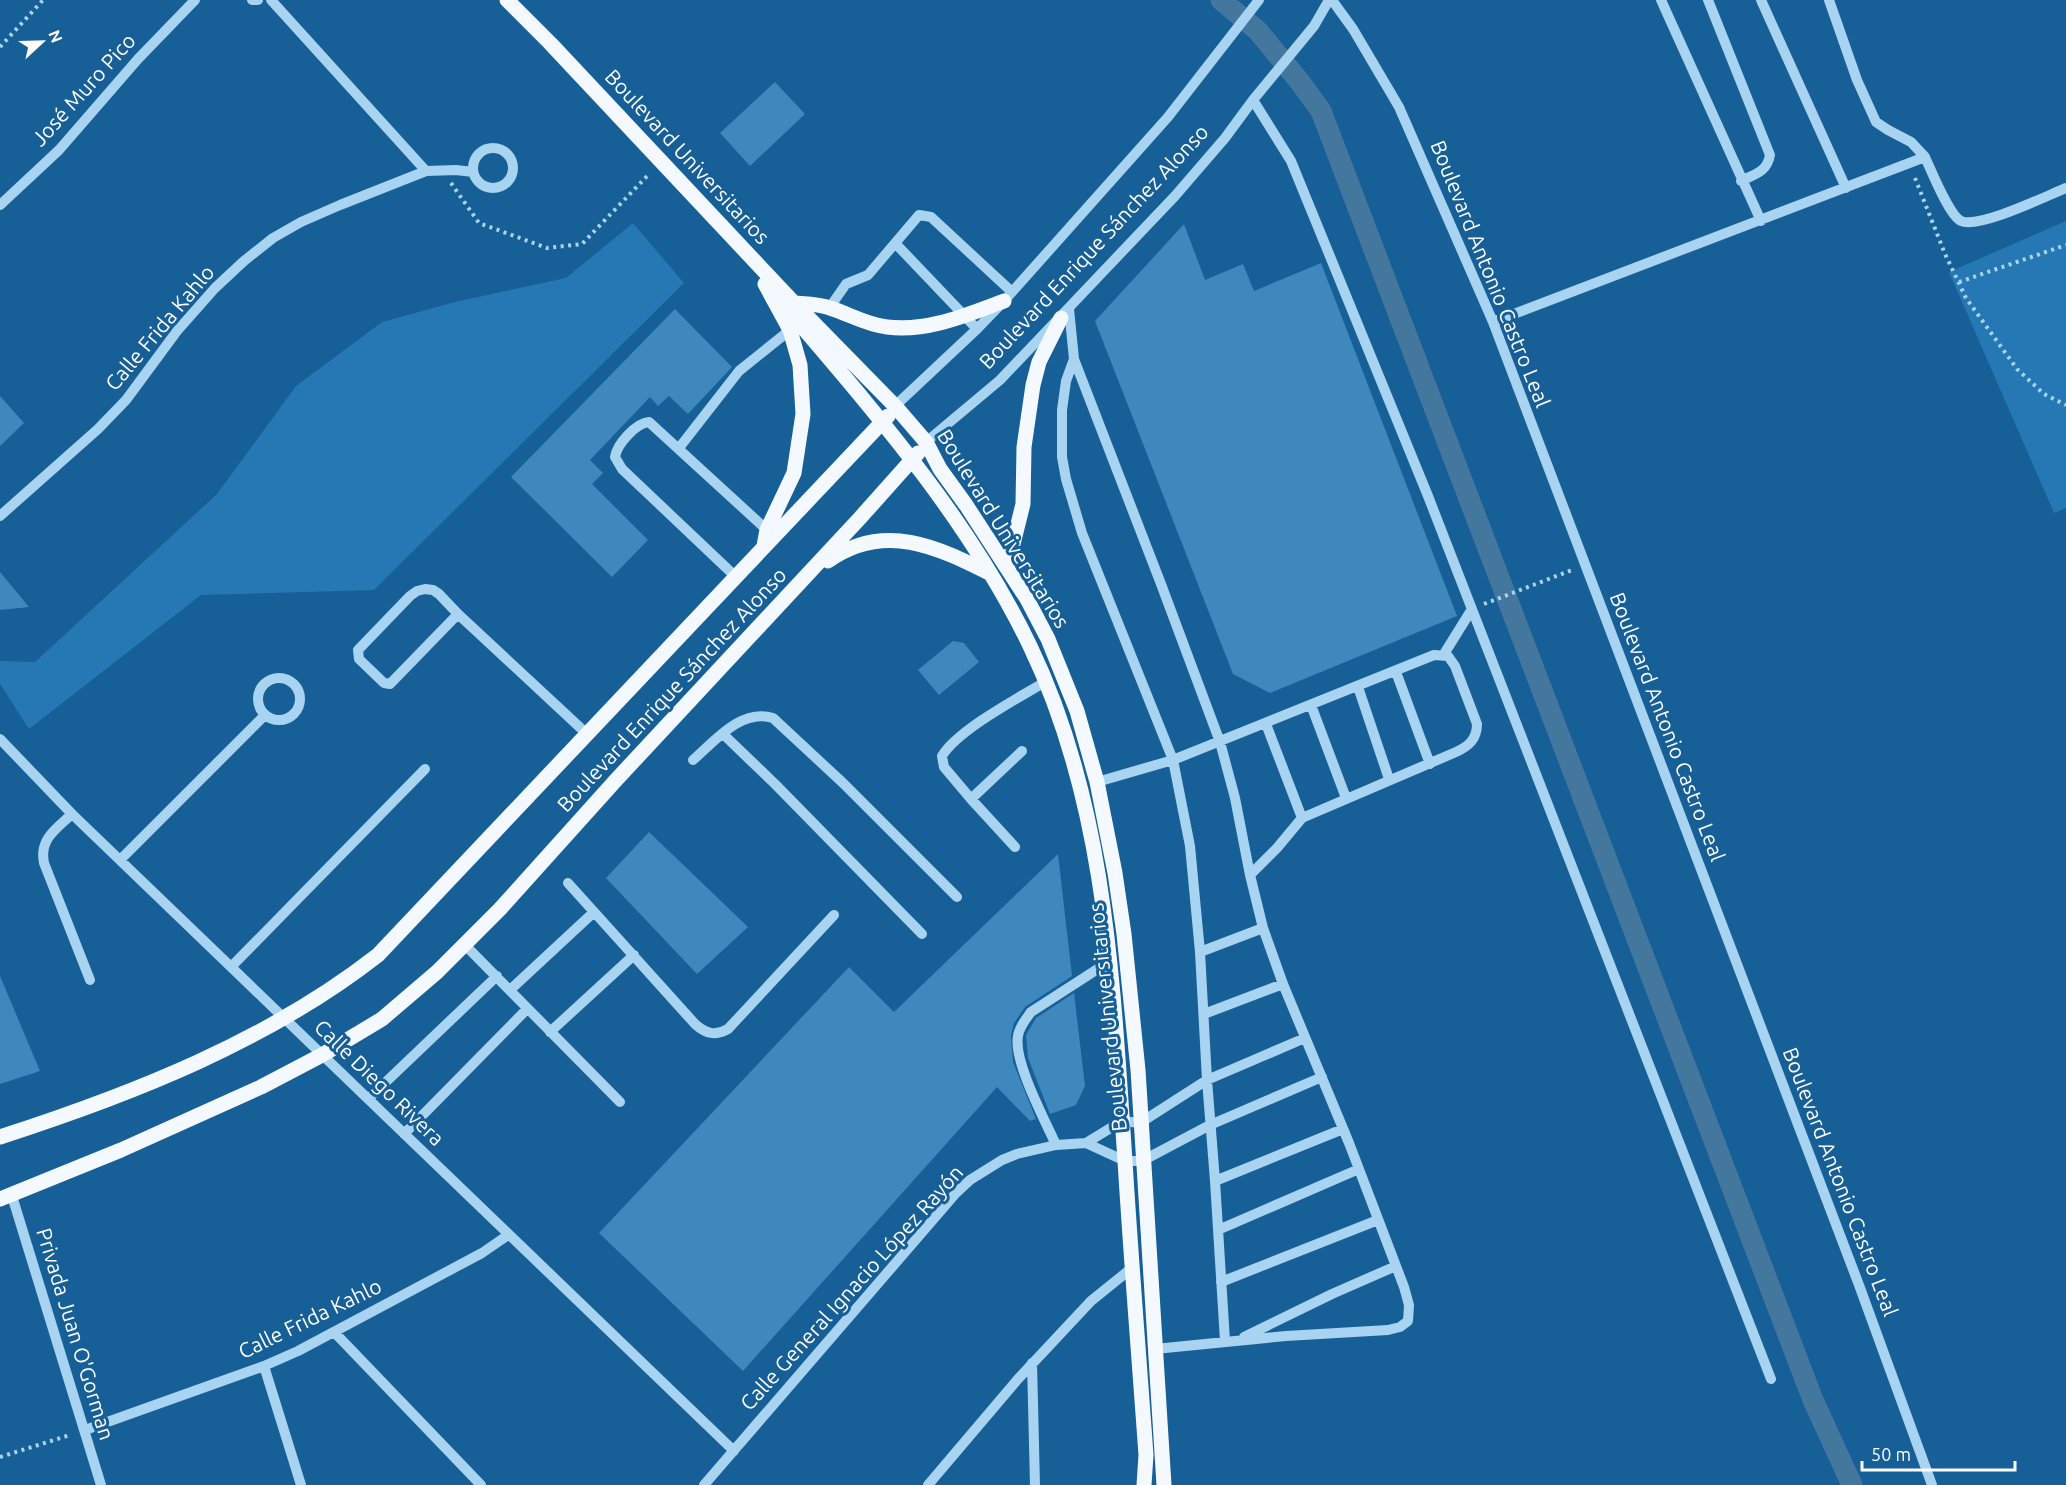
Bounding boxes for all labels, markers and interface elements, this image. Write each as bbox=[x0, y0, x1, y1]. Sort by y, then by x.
north arrow bbox=[12, 12, 72, 72]
text: N bbox=[45, 27, 66, 45]
street label: José Muro Pico bbox=[26, 28, 140, 151]
street label: Boulevard Universitarios bbox=[601, 64, 775, 248]
street label: Boulevard Enrique Sánchez Alonso bbox=[974, 119, 1213, 373]
street label: Boulevard Antonio Castro Leal bbox=[1426, 137, 1556, 411]
street label: Calle Frida Kahlo bbox=[100, 260, 219, 395]
street label: Boulevard Universitarios bbox=[933, 425, 1075, 632]
street label: Boulevard Enrique Sánchez Alonso bbox=[552, 562, 791, 816]
street label: Boulevard Antonio Castro Leal bbox=[1606, 589, 1730, 864]
street label: Boulevard Universitarios bbox=[1083, 902, 1131, 1133]
street label: Calle Diego Rivera bbox=[310, 1014, 449, 1150]
street label: Boulevard Antonio Castro Leal bbox=[1779, 1044, 1903, 1319]
street label: Calle General Ignacio López Rayón bbox=[735, 1160, 968, 1415]
street label: Privada Juan O'Gorman bbox=[32, 1225, 120, 1443]
street label: Calle Frida Kahlo bbox=[234, 1273, 385, 1363]
scale bar bbox=[1862, 1434, 2015, 1472]
text: 50 m bbox=[1871, 1444, 1911, 1464]

